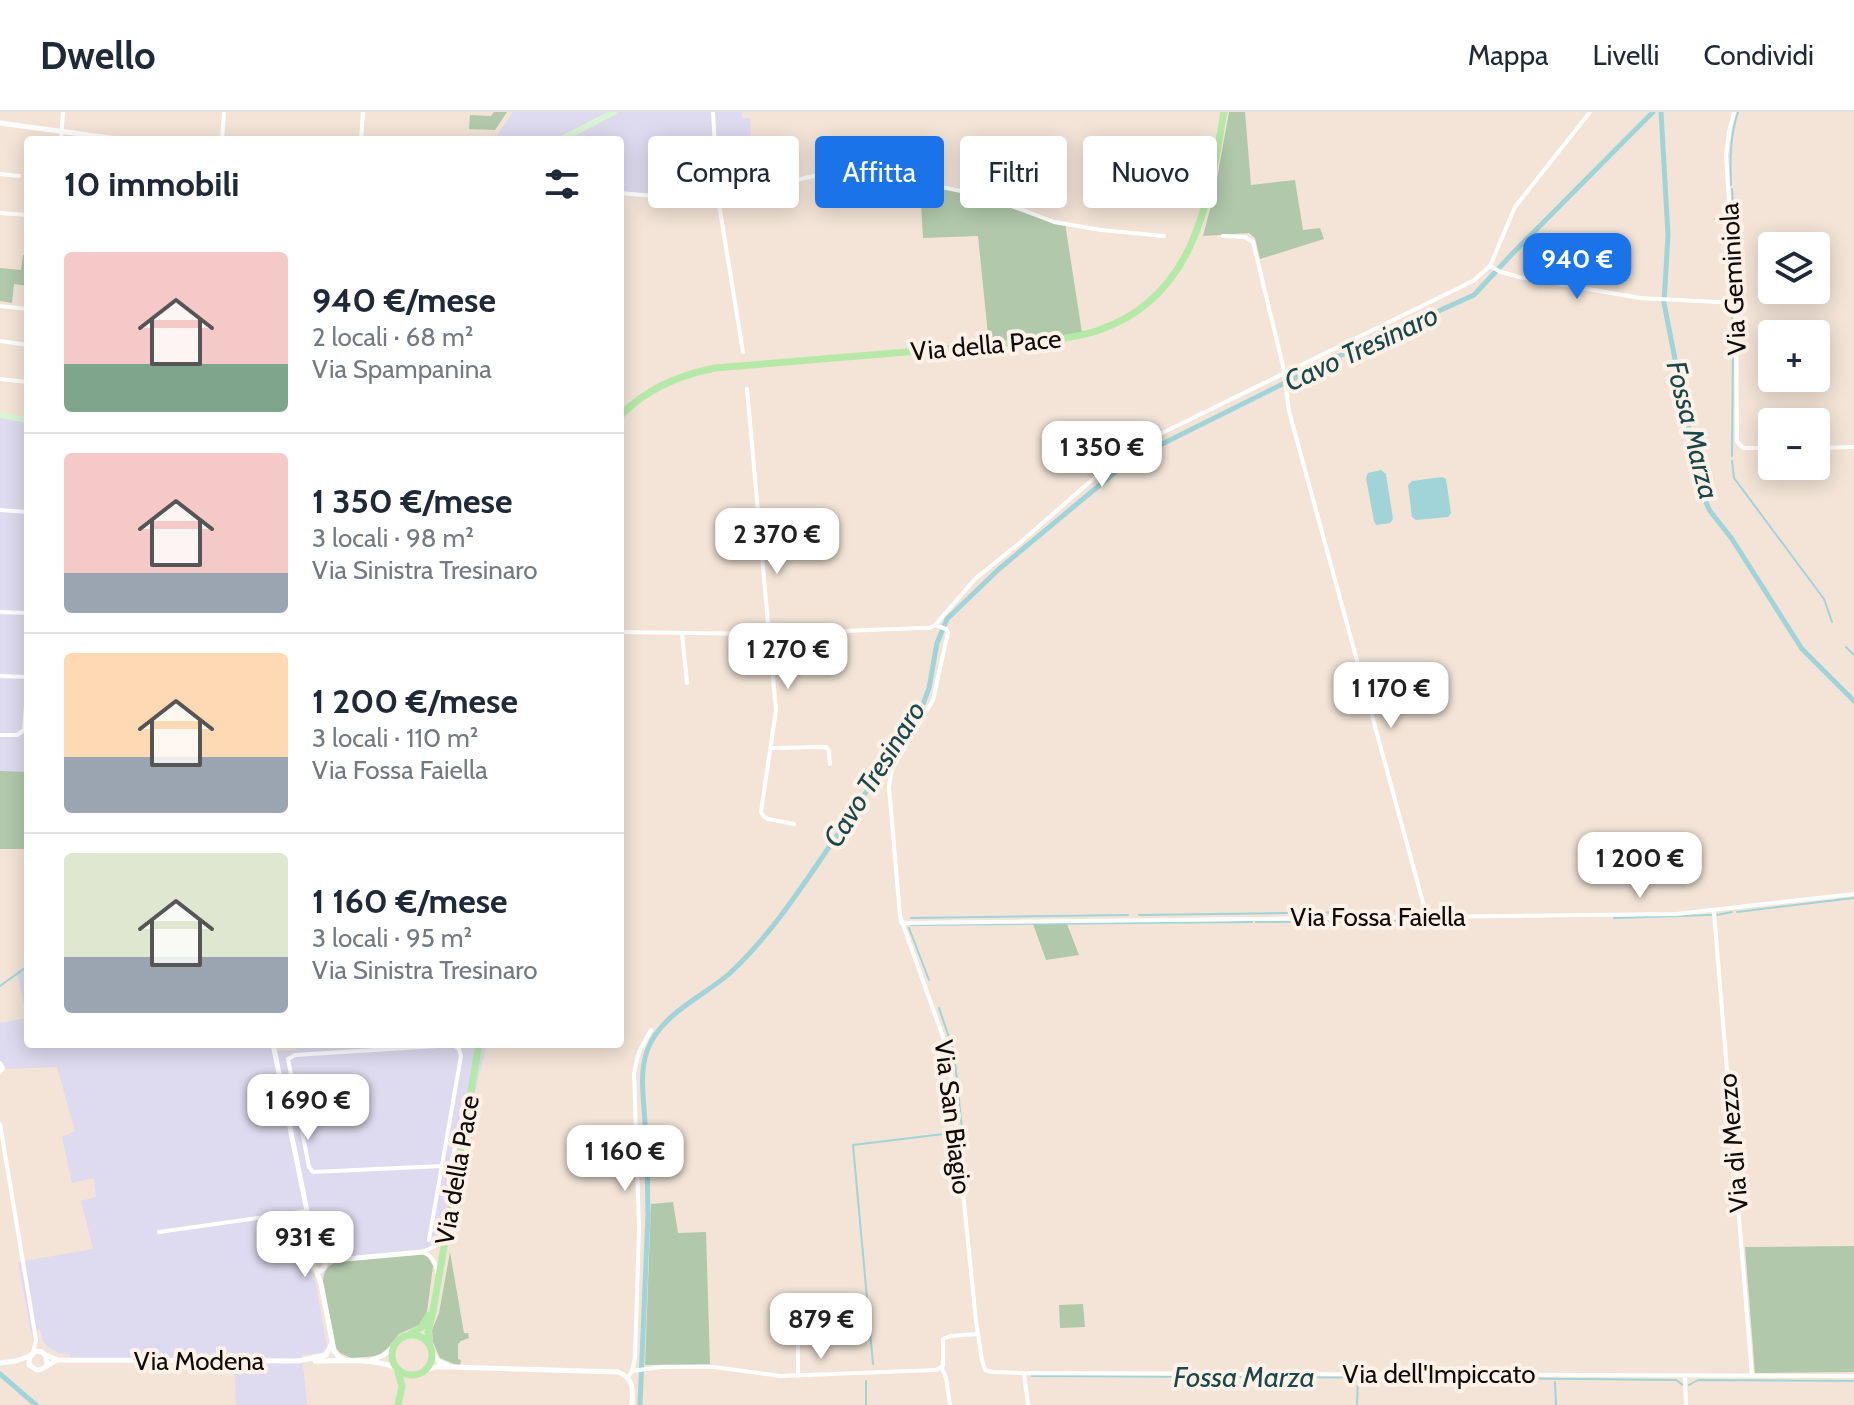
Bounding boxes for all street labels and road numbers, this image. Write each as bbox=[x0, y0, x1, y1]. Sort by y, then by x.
street label: Via Geminiola bbox=[1713, 201, 1753, 356]
street label: Via della Pace bbox=[909, 322, 1063, 368]
street label: Via Fossa Faiella bbox=[1290, 901, 1466, 933]
street label: Via San Biagio bbox=[928, 1038, 978, 1196]
street label: Via di Mezzo bbox=[1711, 1072, 1755, 1214]
street label: Via della Pace bbox=[428, 1093, 486, 1247]
street label: Via Modena bbox=[134, 1345, 265, 1377]
street label: Via dell'Impiccato bbox=[1343, 1358, 1535, 1390]

